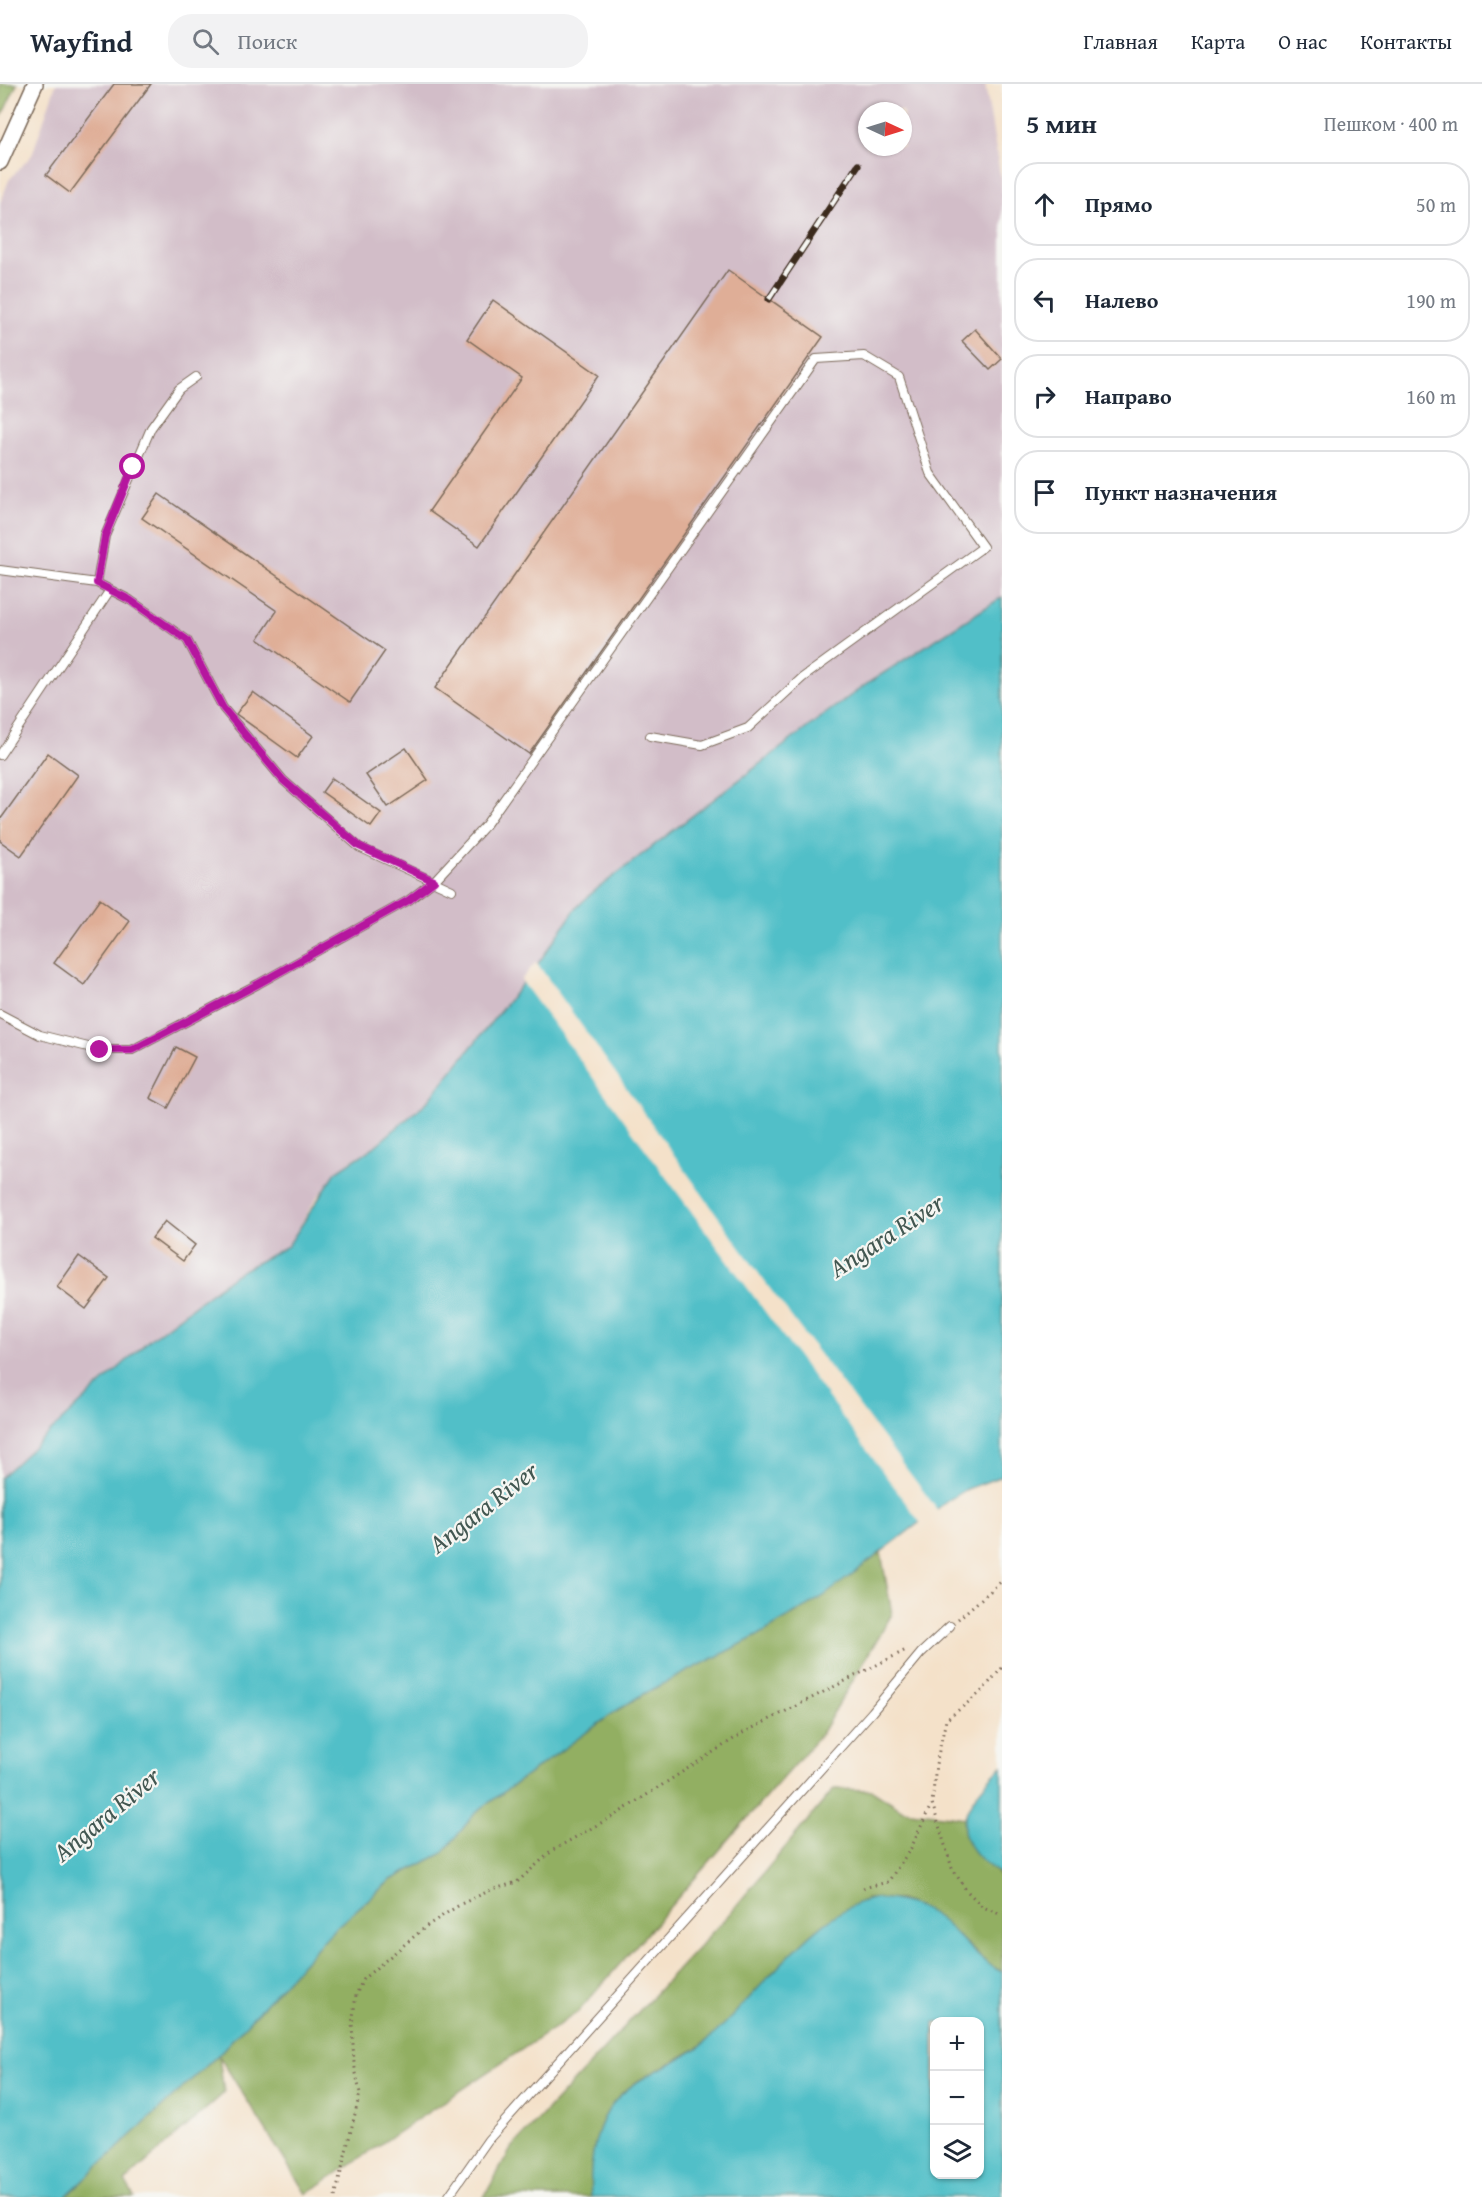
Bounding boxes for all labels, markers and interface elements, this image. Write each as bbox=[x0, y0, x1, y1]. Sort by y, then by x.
search box bbox=[168, 14, 588, 68]
text: Wayfind bbox=[30, 21, 132, 62]
icon: search bbox=[189, 25, 222, 58]
text: Поиск bbox=[237, 25, 297, 57]
text: Главная bbox=[1083, 26, 1158, 57]
text: Карта bbox=[1191, 26, 1245, 57]
text: О нас bbox=[1278, 26, 1327, 57]
text: Контакты bbox=[1360, 26, 1452, 57]
north arrow bbox=[858, 102, 912, 156]
text: 5 мин bbox=[1026, 104, 1097, 143]
text: Пешком · 400 m bbox=[1324, 109, 1458, 138]
icon: ahead bbox=[1028, 188, 1061, 221]
text: Прямо bbox=[1085, 188, 1152, 220]
text: 50 m bbox=[1416, 190, 1456, 219]
icon: left bbox=[1028, 284, 1061, 317]
text: Налево bbox=[1085, 284, 1158, 316]
text: 190 m bbox=[1406, 286, 1456, 315]
icon: right bbox=[1028, 380, 1061, 413]
text: Направо bbox=[1085, 380, 1172, 412]
text: 160 m bbox=[1406, 382, 1456, 411]
route start bbox=[119, 453, 145, 479]
icon: arrive bbox=[1028, 476, 1061, 509]
text: Пункт назначения bbox=[1085, 476, 1277, 508]
route end bbox=[86, 1036, 112, 1062]
water label: Angara River bbox=[820, 1182, 952, 1287]
water label: Angara River bbox=[419, 1451, 547, 1563]
water label: Angara River bbox=[43, 1756, 169, 1871]
map controls bbox=[930, 2017, 984, 2179]
button: + bbox=[930, 2017, 984, 2071]
button: − bbox=[930, 2071, 984, 2125]
button: layers bbox=[930, 2125, 984, 2179]

